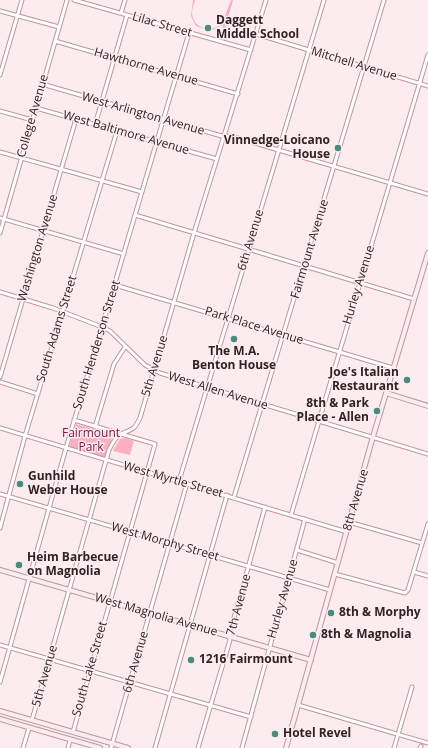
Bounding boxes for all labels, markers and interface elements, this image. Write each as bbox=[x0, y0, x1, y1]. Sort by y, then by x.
street label: Lilac Street bbox=[131, 10, 193, 40]
place label: Daggett Middle School bbox=[216, 14, 299, 42]
marker: Daggett Middle School bbox=[203, 23, 213, 33]
street label: Mitchell Avenue bbox=[309, 44, 399, 84]
street label: Hawthorne Avenue bbox=[92, 45, 200, 89]
street label: College Avenue bbox=[14, 73, 52, 159]
street label: West Arlington Avenue bbox=[80, 90, 206, 138]
street label: West Baltimore Avenue bbox=[61, 108, 191, 158]
place label: Vinnedge-Loicano House bbox=[224, 134, 330, 162]
marker: Vinnedge-Loicano House bbox=[333, 143, 343, 153]
street label: Washington Avenue bbox=[15, 193, 61, 303]
street label: Fairmount Avenue bbox=[288, 198, 332, 300]
street label: 6th Avenue bbox=[235, 208, 267, 272]
street label: Hurley Avenue bbox=[340, 244, 378, 326]
street label: South Adams Street bbox=[34, 274, 80, 384]
street label: South Henderson Street bbox=[70, 278, 124, 412]
street label: Park Place Avenue bbox=[203, 304, 305, 348]
street label: 5th Avenue bbox=[139, 334, 171, 398]
marker: The M.A. Benton House bbox=[229, 334, 239, 344]
place label: The M.A. Benton House bbox=[192, 345, 276, 373]
place label: Joe's Italian Restaurant bbox=[329, 366, 399, 394]
street label: West Allen Avenue bbox=[166, 369, 270, 413]
marker: Joe's Italian Restaurant bbox=[402, 375, 412, 385]
place label: 8th & Park Place - Allen bbox=[297, 397, 369, 425]
marker: 8th & Park Place - Allen bbox=[372, 406, 382, 416]
park label: Fairmount Park bbox=[62, 427, 120, 455]
street label: West Myrtle Street bbox=[121, 459, 225, 501]
street label: 8th Avenue bbox=[340, 468, 372, 532]
place label: Gunhild Weber House bbox=[28, 470, 107, 498]
marker: Gunhild Weber House bbox=[15, 479, 25, 489]
street label: West Morphy Street bbox=[110, 520, 220, 564]
place label: Heim Barbecue on Magnolia bbox=[27, 551, 118, 579]
street label: Hurley Avenue bbox=[265, 558, 301, 640]
marker: Heim Barbecue on Magnolia bbox=[14, 560, 24, 570]
street label: 7th Avenue bbox=[224, 573, 254, 637]
street label: West Magnolia Avenue bbox=[93, 591, 219, 639]
place label: 8th & Morphy bbox=[339, 606, 421, 620]
marker: 8th & Morphy bbox=[326, 608, 336, 618]
street label: South Lake Street bbox=[70, 620, 110, 718]
place label: 8th & Magnolia bbox=[321, 628, 411, 642]
street label: 6th Avenue bbox=[120, 630, 152, 694]
marker: 8th & Magnolia bbox=[308, 630, 318, 640]
street label: 5th Avenue bbox=[29, 644, 61, 708]
place label: 1216 Fairmount bbox=[199, 653, 293, 667]
marker: 1216 Fairmount bbox=[186, 655, 196, 665]
place label: Hotel Revel bbox=[283, 727, 351, 741]
marker: Hotel Revel bbox=[270, 729, 280, 739]

